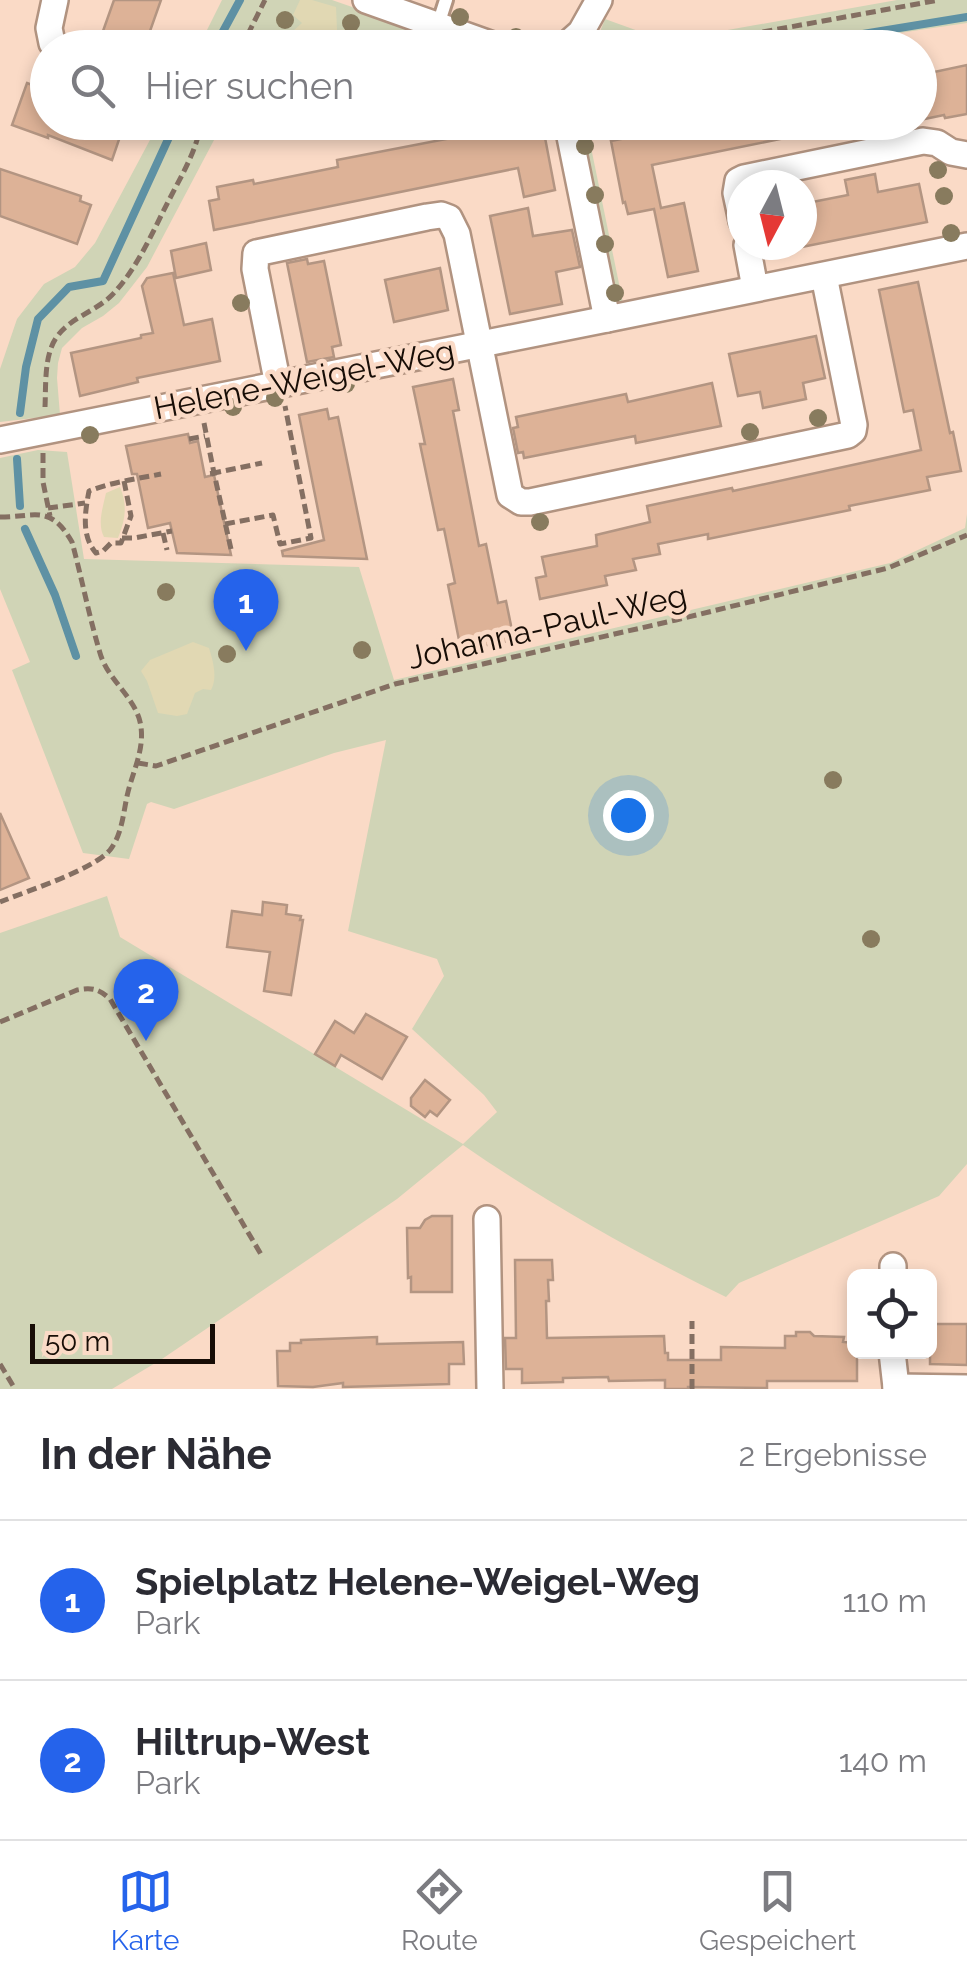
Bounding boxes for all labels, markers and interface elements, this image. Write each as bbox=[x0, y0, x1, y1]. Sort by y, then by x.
search box bbox=[30, 30, 937, 140]
icon: search bbox=[65, 58, 120, 113]
text: Hier suchen bbox=[145, 63, 354, 108]
north arrow bbox=[727, 170, 817, 260]
street label: Helene-Weigel-Weg bbox=[151, 332, 457, 426]
pin: 1 bbox=[214, 568, 278, 651]
street label: Johanna-Paul-Weg bbox=[404, 576, 690, 676]
your location bbox=[603, 790, 654, 841]
pin: 2 bbox=[114, 958, 178, 1041]
map controls bbox=[847, 1269, 937, 1359]
button: locate bbox=[847, 1269, 937, 1359]
scale bar bbox=[30, 1319, 215, 1364]
text: 50 m bbox=[45, 1325, 110, 1358]
text: In der Nähe bbox=[40, 1430, 272, 1479]
text: 2 Ergebnisse bbox=[738, 1436, 927, 1473]
text: Spielplatz Helene-Weigel-Weg bbox=[135, 1559, 700, 1604]
text: 1 bbox=[65, 1582, 80, 1619]
text: 110 m bbox=[842, 1582, 927, 1619]
text: Park bbox=[135, 1604, 200, 1641]
text: Hiltrup-West bbox=[135, 1719, 370, 1764]
text: 2 bbox=[63, 1742, 82, 1779]
text: 140 m bbox=[839, 1742, 927, 1779]
text: Park bbox=[135, 1764, 200, 1801]
tab: Karte bbox=[111, 1864, 179, 1957]
tab: Route bbox=[401, 1864, 478, 1957]
tab: Gespeichert bbox=[699, 1864, 856, 1957]

